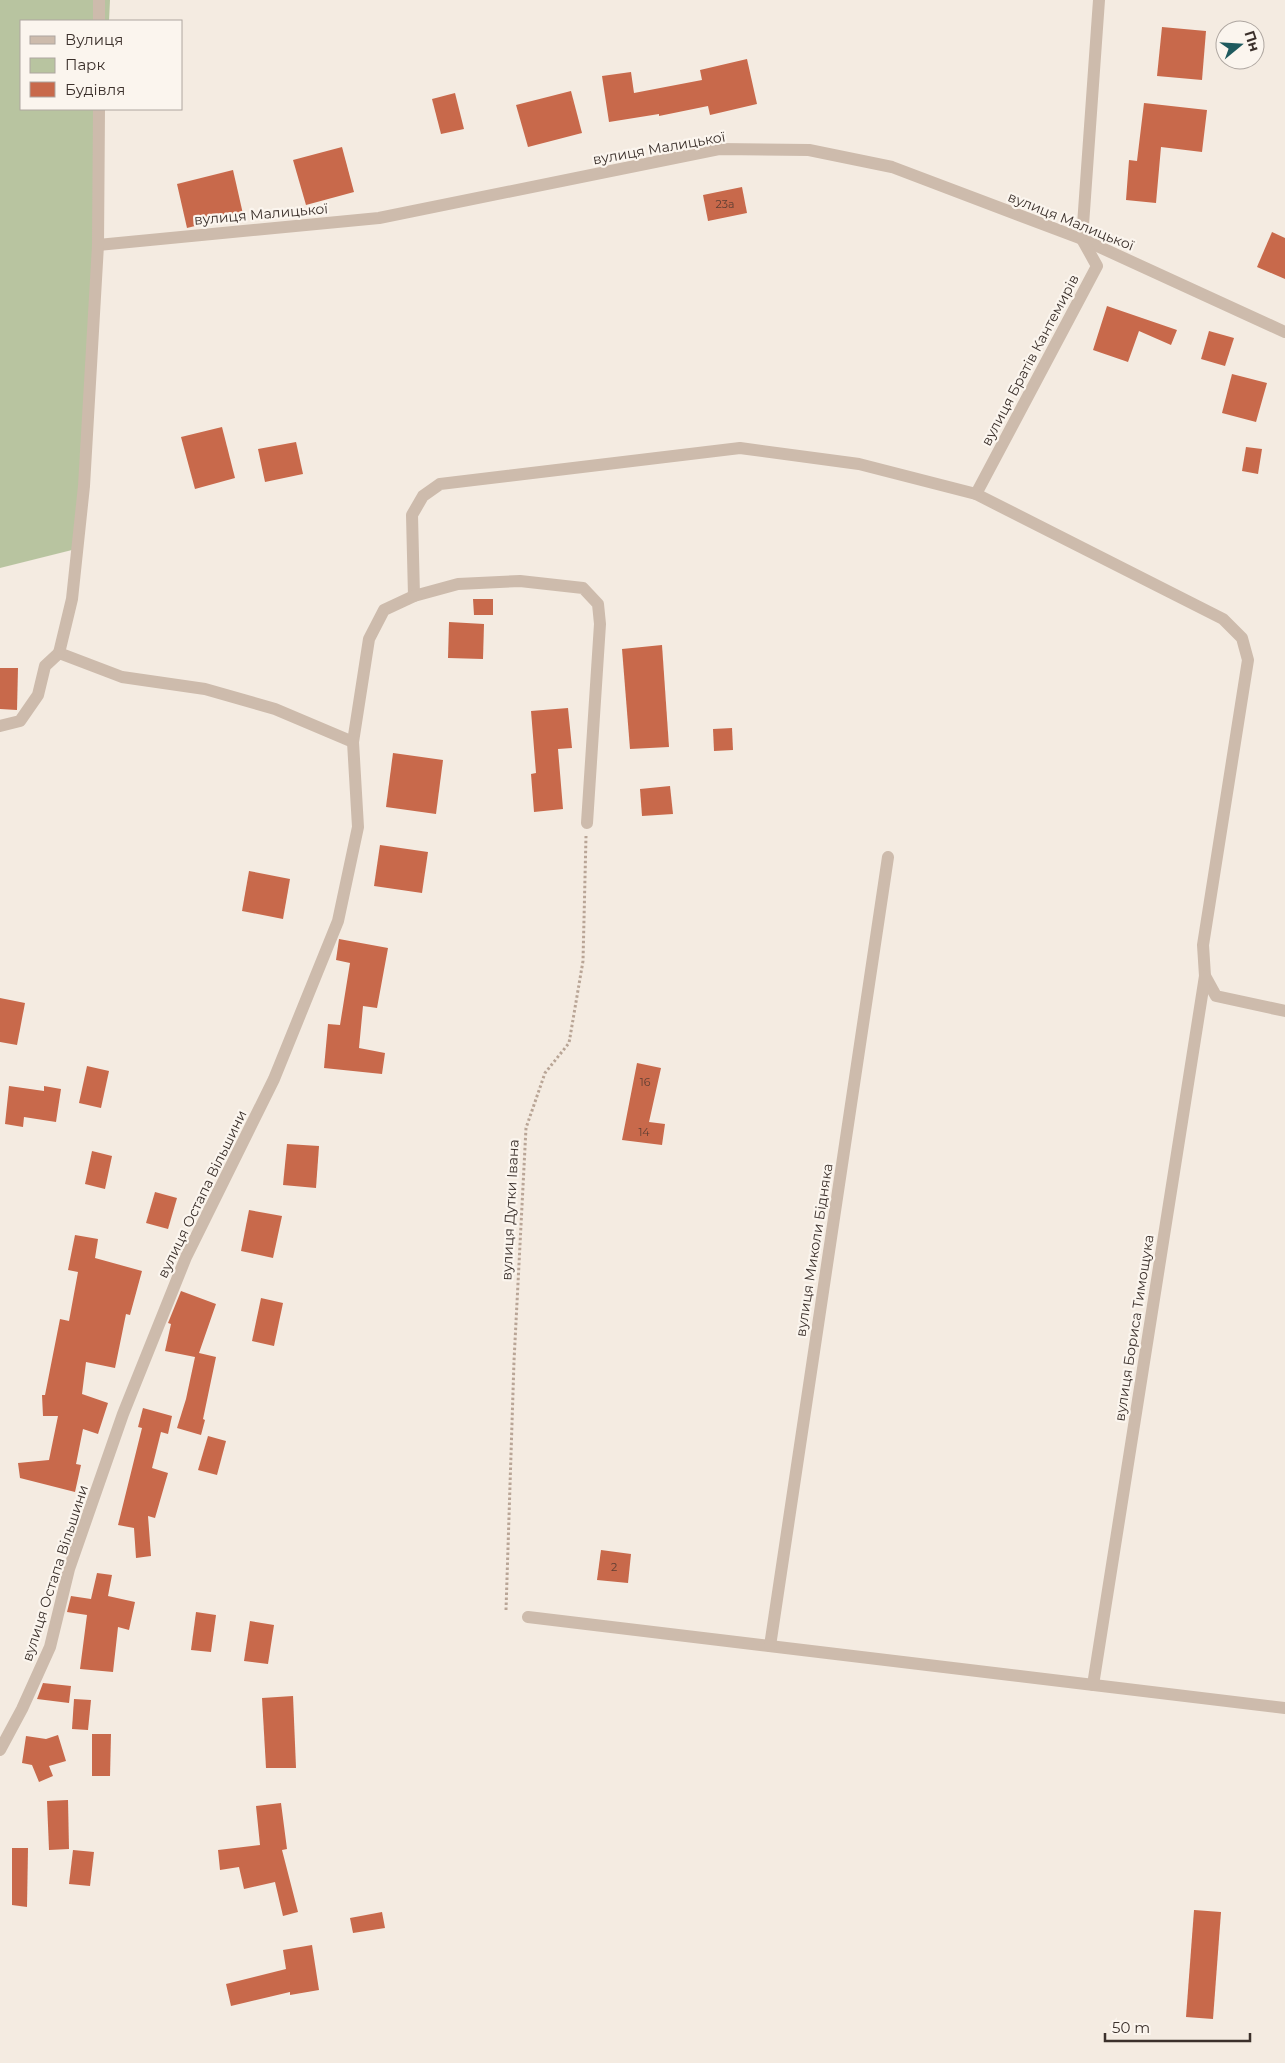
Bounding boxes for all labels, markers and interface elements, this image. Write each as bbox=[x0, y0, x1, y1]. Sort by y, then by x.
legend bbox=[20, 20, 182, 110]
north arrow bbox=[1215, 20, 1265, 70]
text: Пн bbox=[1241, 28, 1264, 54]
text: Вулиця bbox=[65, 30, 123, 49]
text: Парк bbox=[65, 55, 105, 74]
text: Будівля bbox=[65, 80, 125, 99]
street label: вулиця Малицької bbox=[591, 127, 727, 169]
street label: вулиця Малицької bbox=[1005, 187, 1137, 255]
house number: 23а bbox=[716, 197, 734, 211]
street label: вулиця Малицької bbox=[193, 199, 329, 229]
street label: вулиця Братів Кантемирів bbox=[977, 271, 1083, 449]
house number: 16 bbox=[640, 1075, 651, 1089]
street label: вулиця Остапа Вільшини bbox=[153, 1107, 251, 1281]
house number: 14 bbox=[638, 1125, 650, 1139]
street label: вулиця Дутки Івана bbox=[497, 1139, 523, 1281]
street label: вулиця Миколи Бідняка bbox=[791, 1162, 837, 1338]
street label: вулиця Бориса Тимощука bbox=[1110, 1233, 1158, 1423]
street label: вулиця Остапа Вільшини bbox=[18, 1482, 92, 1664]
house number: 2 bbox=[611, 1560, 617, 1574]
scale bar bbox=[1105, 2010, 1250, 2042]
text: 50 m bbox=[1112, 2018, 1150, 2037]

